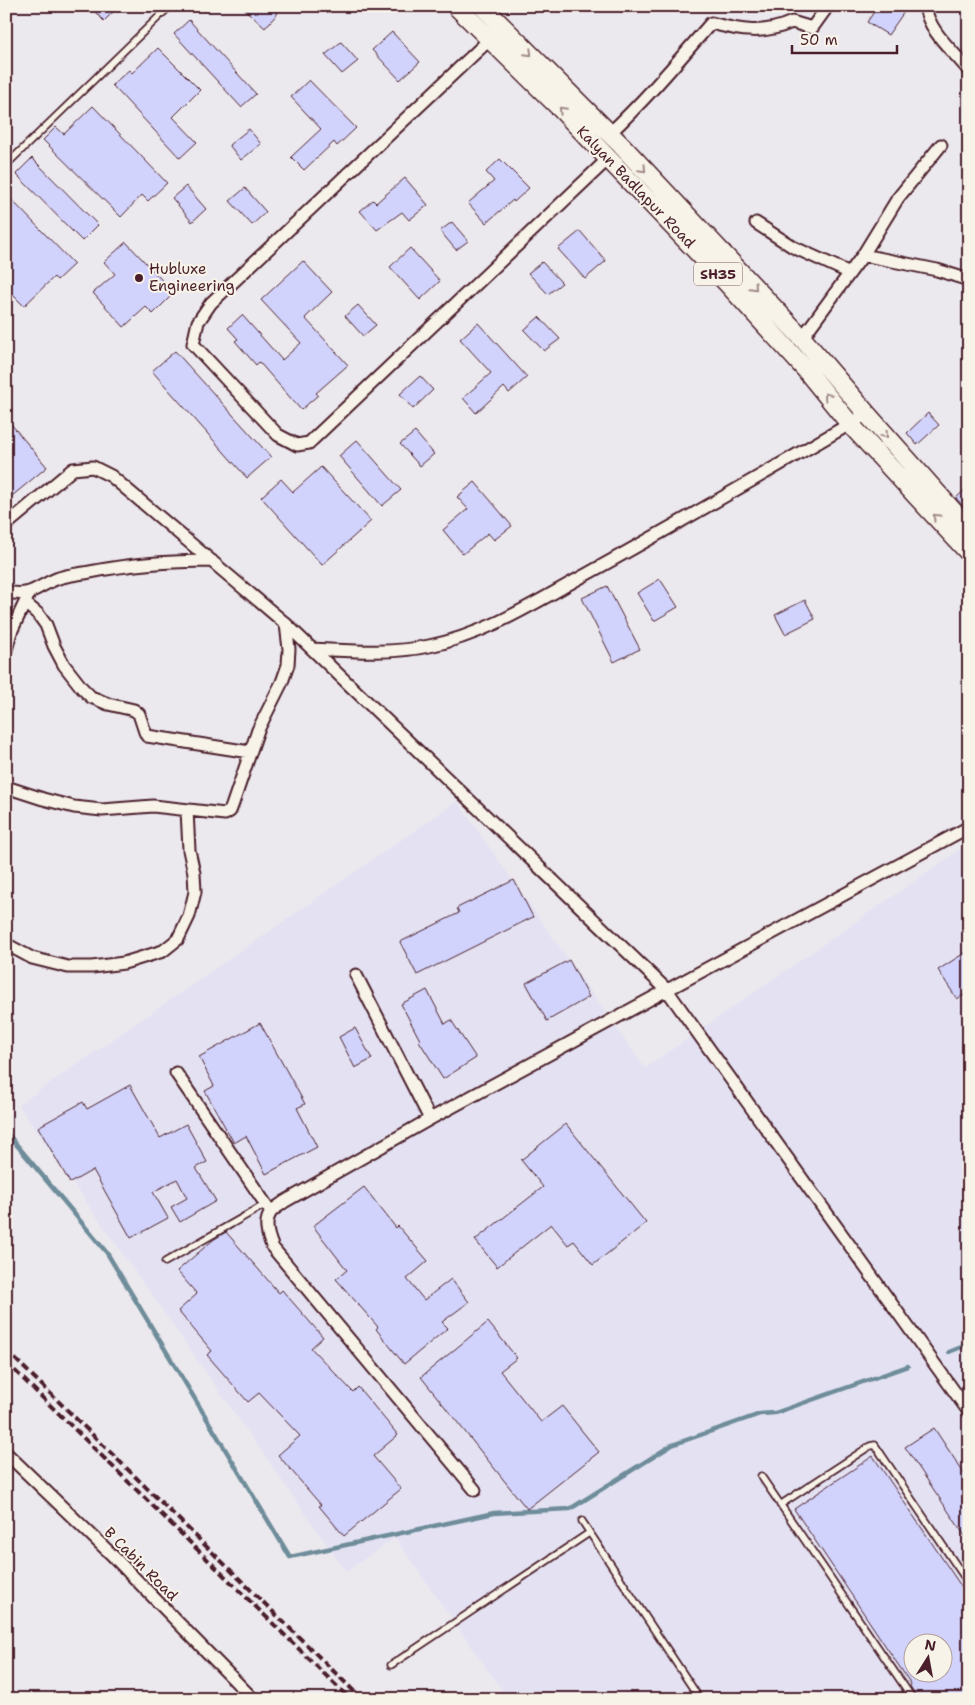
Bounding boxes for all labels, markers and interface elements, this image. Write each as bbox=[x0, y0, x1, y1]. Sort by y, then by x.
scale bar bbox=[792, 22, 898, 54]
text: 50 m bbox=[800, 30, 838, 50]
one-way arrow bbox=[523, 47, 532, 56]
one-way arrow bbox=[559, 107, 568, 116]
street label: Kalyan Badlapur Road bbox=[572, 121, 700, 253]
one-way arrow bbox=[637, 163, 646, 172]
place label: Hubluxe Engineering bbox=[149, 259, 235, 296]
road number: SH35 bbox=[694, 262, 742, 286]
marker: Hubluxe Engineering bbox=[133, 272, 145, 284]
one-way arrow bbox=[748, 282, 757, 291]
one-way arrow bbox=[825, 393, 833, 402]
one-way arrow bbox=[880, 429, 889, 438]
one-way arrow bbox=[933, 514, 942, 523]
street label: B Cabin Road bbox=[100, 1523, 183, 1606]
north arrow bbox=[902, 1632, 952, 1682]
text: N bbox=[923, 1635, 938, 1655]

